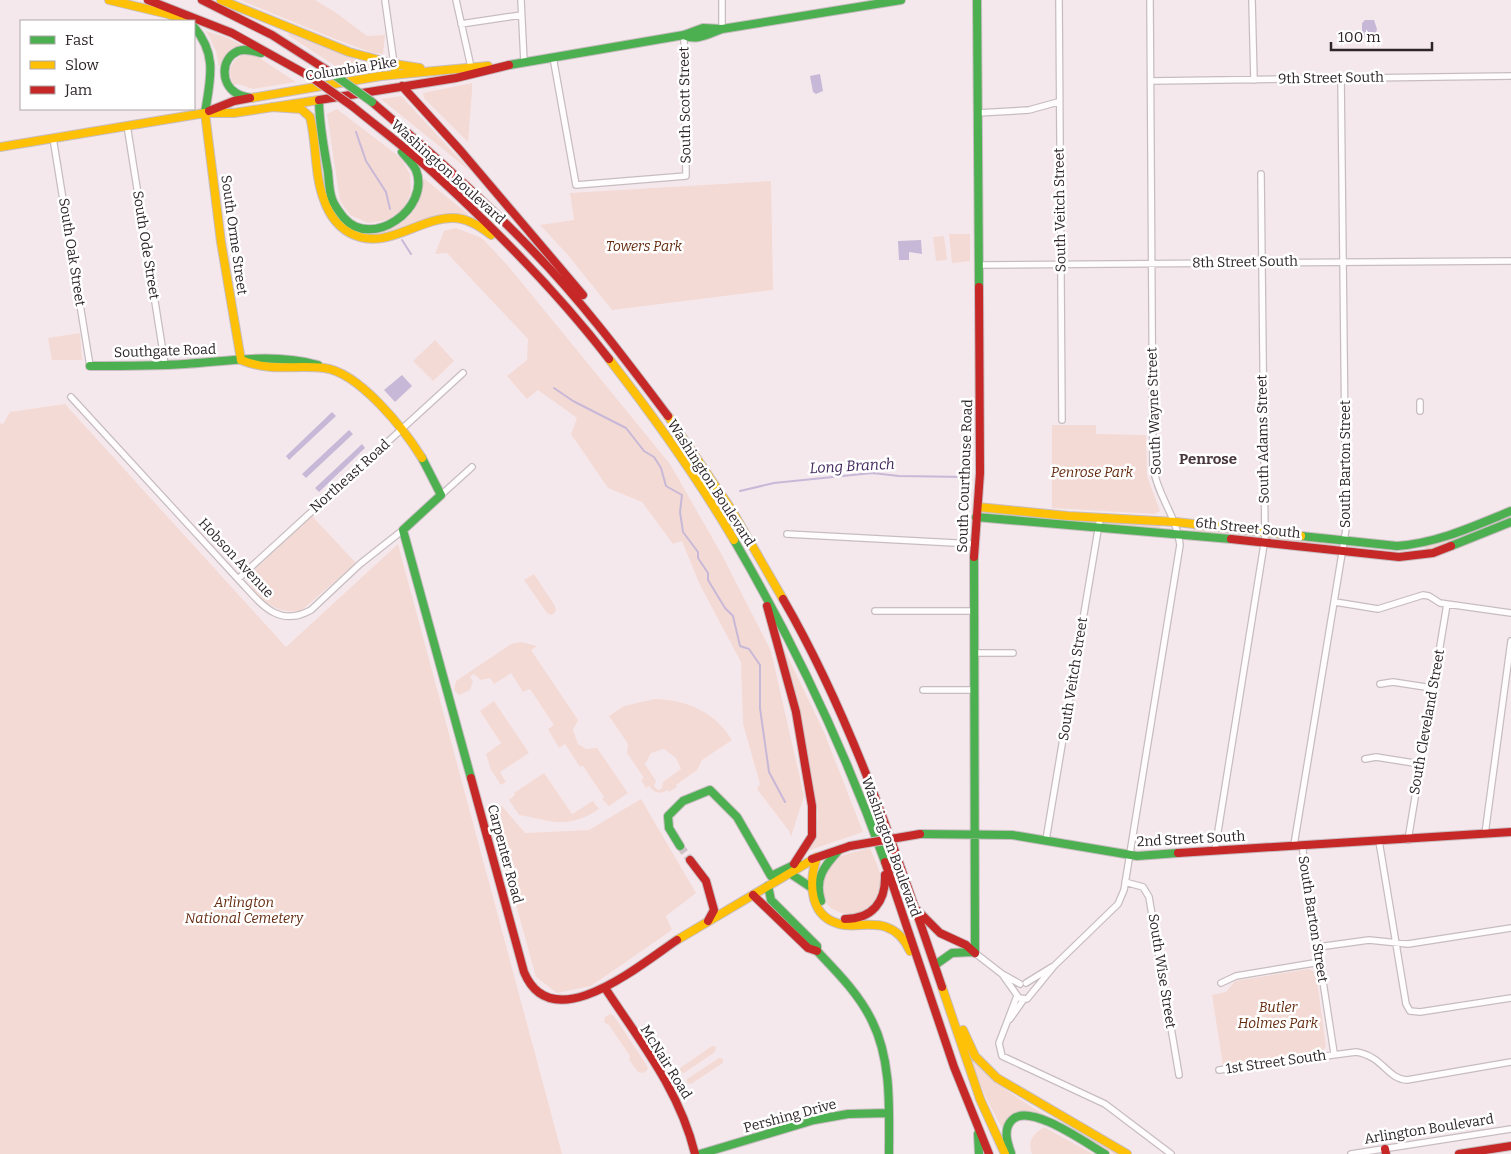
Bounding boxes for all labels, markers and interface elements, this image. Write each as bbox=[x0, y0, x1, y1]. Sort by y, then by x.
legend bbox=[20, 20, 195, 110]
scale bar bbox=[1331, 20, 1432, 52]
text: 100 m bbox=[1338, 28, 1381, 46]
text: Fast bbox=[65, 31, 94, 49]
street label: South Scott Street bbox=[675, 46, 695, 164]
street label: Columbia Pike bbox=[304, 53, 398, 85]
text: Slow bbox=[65, 56, 100, 74]
street label: 9th Street South bbox=[1278, 69, 1384, 87]
text: Jam bbox=[64, 81, 93, 99]
street label: Washington Boulevard bbox=[387, 116, 509, 228]
street label: South Veitch Street bbox=[1050, 147, 1070, 273]
street label: South Orme Street bbox=[217, 174, 251, 296]
street label: South Ode Street bbox=[129, 189, 163, 301]
street label: South Oak Street bbox=[55, 197, 89, 307]
park label: Towers Park bbox=[606, 238, 683, 255]
street label: 8th Street South bbox=[1192, 253, 1298, 271]
street label: Southgate Road bbox=[114, 341, 216, 361]
street label: South Wayne Street bbox=[1143, 347, 1165, 475]
street label: South Adams Street bbox=[1253, 374, 1273, 504]
street label: South Courthouse Road bbox=[954, 399, 976, 553]
street label: South Barton Street bbox=[1337, 400, 1354, 528]
street label: Washington Boulevard bbox=[664, 417, 758, 549]
street label: Northeast Road bbox=[307, 436, 393, 516]
district label: Penrose bbox=[1179, 450, 1237, 468]
water label: Long Branch bbox=[809, 455, 895, 477]
park label: Penrose Park bbox=[1051, 464, 1134, 481]
street label: 6th Street South bbox=[1195, 514, 1302, 542]
street label: Hobson Avenue bbox=[195, 515, 277, 601]
street label: South Veitch Street bbox=[1055, 616, 1091, 742]
street label: South Cleveland Street bbox=[1406, 648, 1448, 796]
street label: Washington Boulevard bbox=[858, 775, 924, 919]
street label: Carpenter Road bbox=[484, 803, 526, 905]
street label: 2nd Street South bbox=[1136, 828, 1246, 850]
street label: South Barton Street bbox=[1295, 854, 1331, 984]
park label: Arlington National Cemetery bbox=[185, 894, 304, 927]
street label: South Wise Street bbox=[1145, 912, 1179, 1030]
park label: Butler Holmes Park bbox=[1238, 999, 1319, 1032]
street label: McNair Road bbox=[637, 1022, 695, 1102]
street label: 1st Street South bbox=[1225, 1047, 1328, 1077]
street label: Pershing Drive bbox=[742, 1095, 838, 1137]
street label: Arlington Boulevard bbox=[1363, 1110, 1495, 1148]

